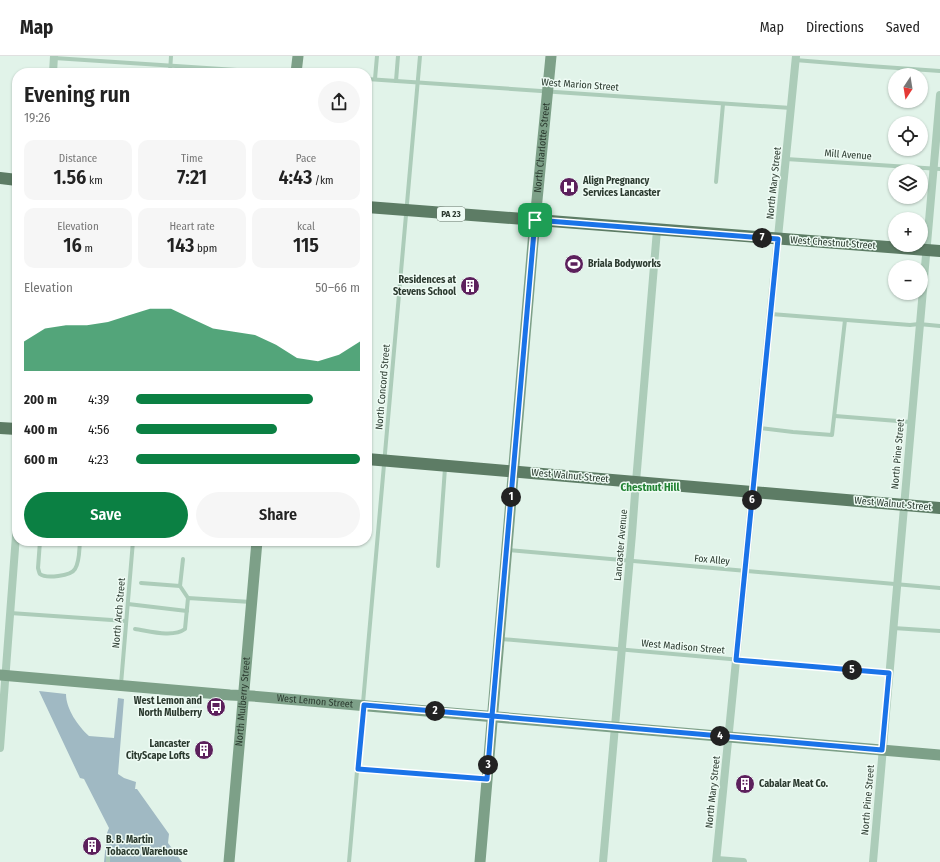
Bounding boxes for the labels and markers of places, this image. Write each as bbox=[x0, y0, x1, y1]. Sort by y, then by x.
place label: Align Pregnancy Services Lancaster bbox=[582, 175, 661, 199]
hospital icon: Align Pregnancy Services Lancaster bbox=[558, 176, 580, 198]
pin bbox=[518, 203, 552, 237]
pin: 7 bbox=[752, 228, 772, 248]
sports icon: Briala Bodyworks bbox=[563, 253, 585, 275]
place label: Briala Bodyworks bbox=[588, 258, 661, 270]
place label: Residences at Stevens School bbox=[393, 274, 456, 298]
building icon: Residences at Stevens School bbox=[459, 275, 481, 297]
pin: 1 bbox=[501, 487, 521, 507]
pin: 6 bbox=[742, 490, 762, 510]
pin: 5 bbox=[842, 660, 862, 680]
place label: West Lemon and North Mulberry bbox=[134, 695, 202, 719]
bus stop icon: West Lemon and North Mulberry bbox=[205, 696, 227, 718]
pin: 2 bbox=[425, 701, 445, 721]
pin: 4 bbox=[710, 726, 730, 746]
place label: Lancaster CityScape Lofts bbox=[126, 738, 191, 762]
building icon: Lancaster CityScape Lofts bbox=[193, 739, 215, 761]
pin: 3 bbox=[478, 755, 498, 775]
building icon: Cabalar Meat Co. bbox=[734, 773, 756, 795]
place label: Cabalar Meat Co. bbox=[759, 778, 829, 790]
place label: B. B. Martin Tobacco Warehouse bbox=[106, 834, 188, 858]
building icon: B. B. Martin Tobacco Warehouse bbox=[81, 835, 103, 857]

